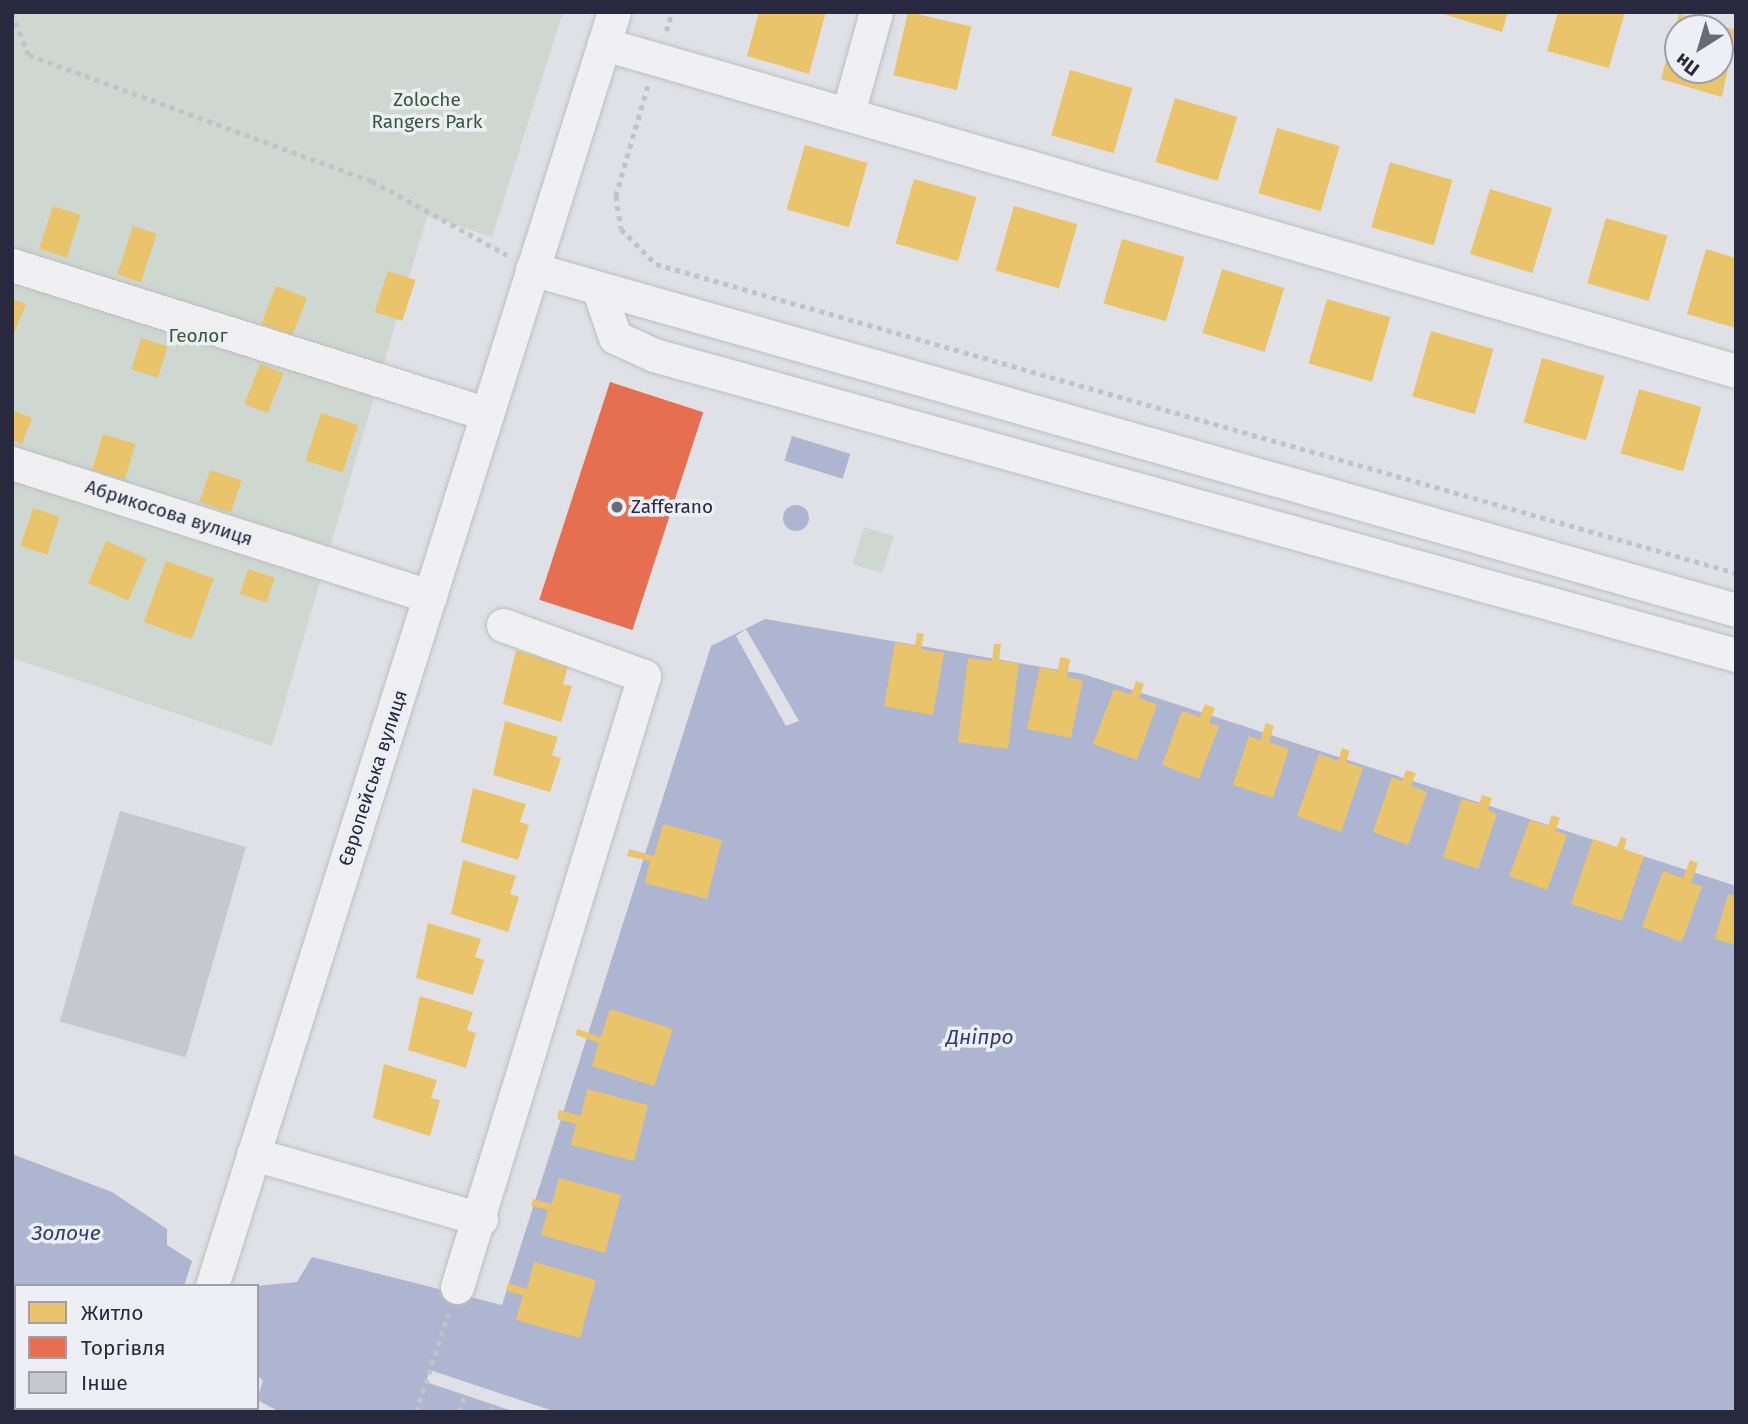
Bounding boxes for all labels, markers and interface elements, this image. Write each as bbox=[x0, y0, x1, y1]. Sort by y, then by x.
north arrow bbox=[1664, 14, 1734, 84]
text: Пн bbox=[1671, 48, 1704, 81]
park label: Zoloche Rangers Park bbox=[371, 89, 483, 133]
park label: Геолог bbox=[168, 325, 228, 347]
street label: Абрикосова вулиця bbox=[82, 475, 256, 551]
place label: Zafferano bbox=[631, 496, 713, 518]
marker: Zafferano bbox=[609, 499, 625, 515]
street label: Європейська вулиця bbox=[334, 687, 412, 869]
water label: Дніпро bbox=[946, 1024, 1014, 1050]
water label: Золоче bbox=[31, 1220, 101, 1246]
legend bbox=[14, 1284, 259, 1410]
text: Житло bbox=[81, 1300, 144, 1326]
text: Торгівля bbox=[81, 1335, 166, 1361]
text: Інше bbox=[81, 1370, 128, 1396]

